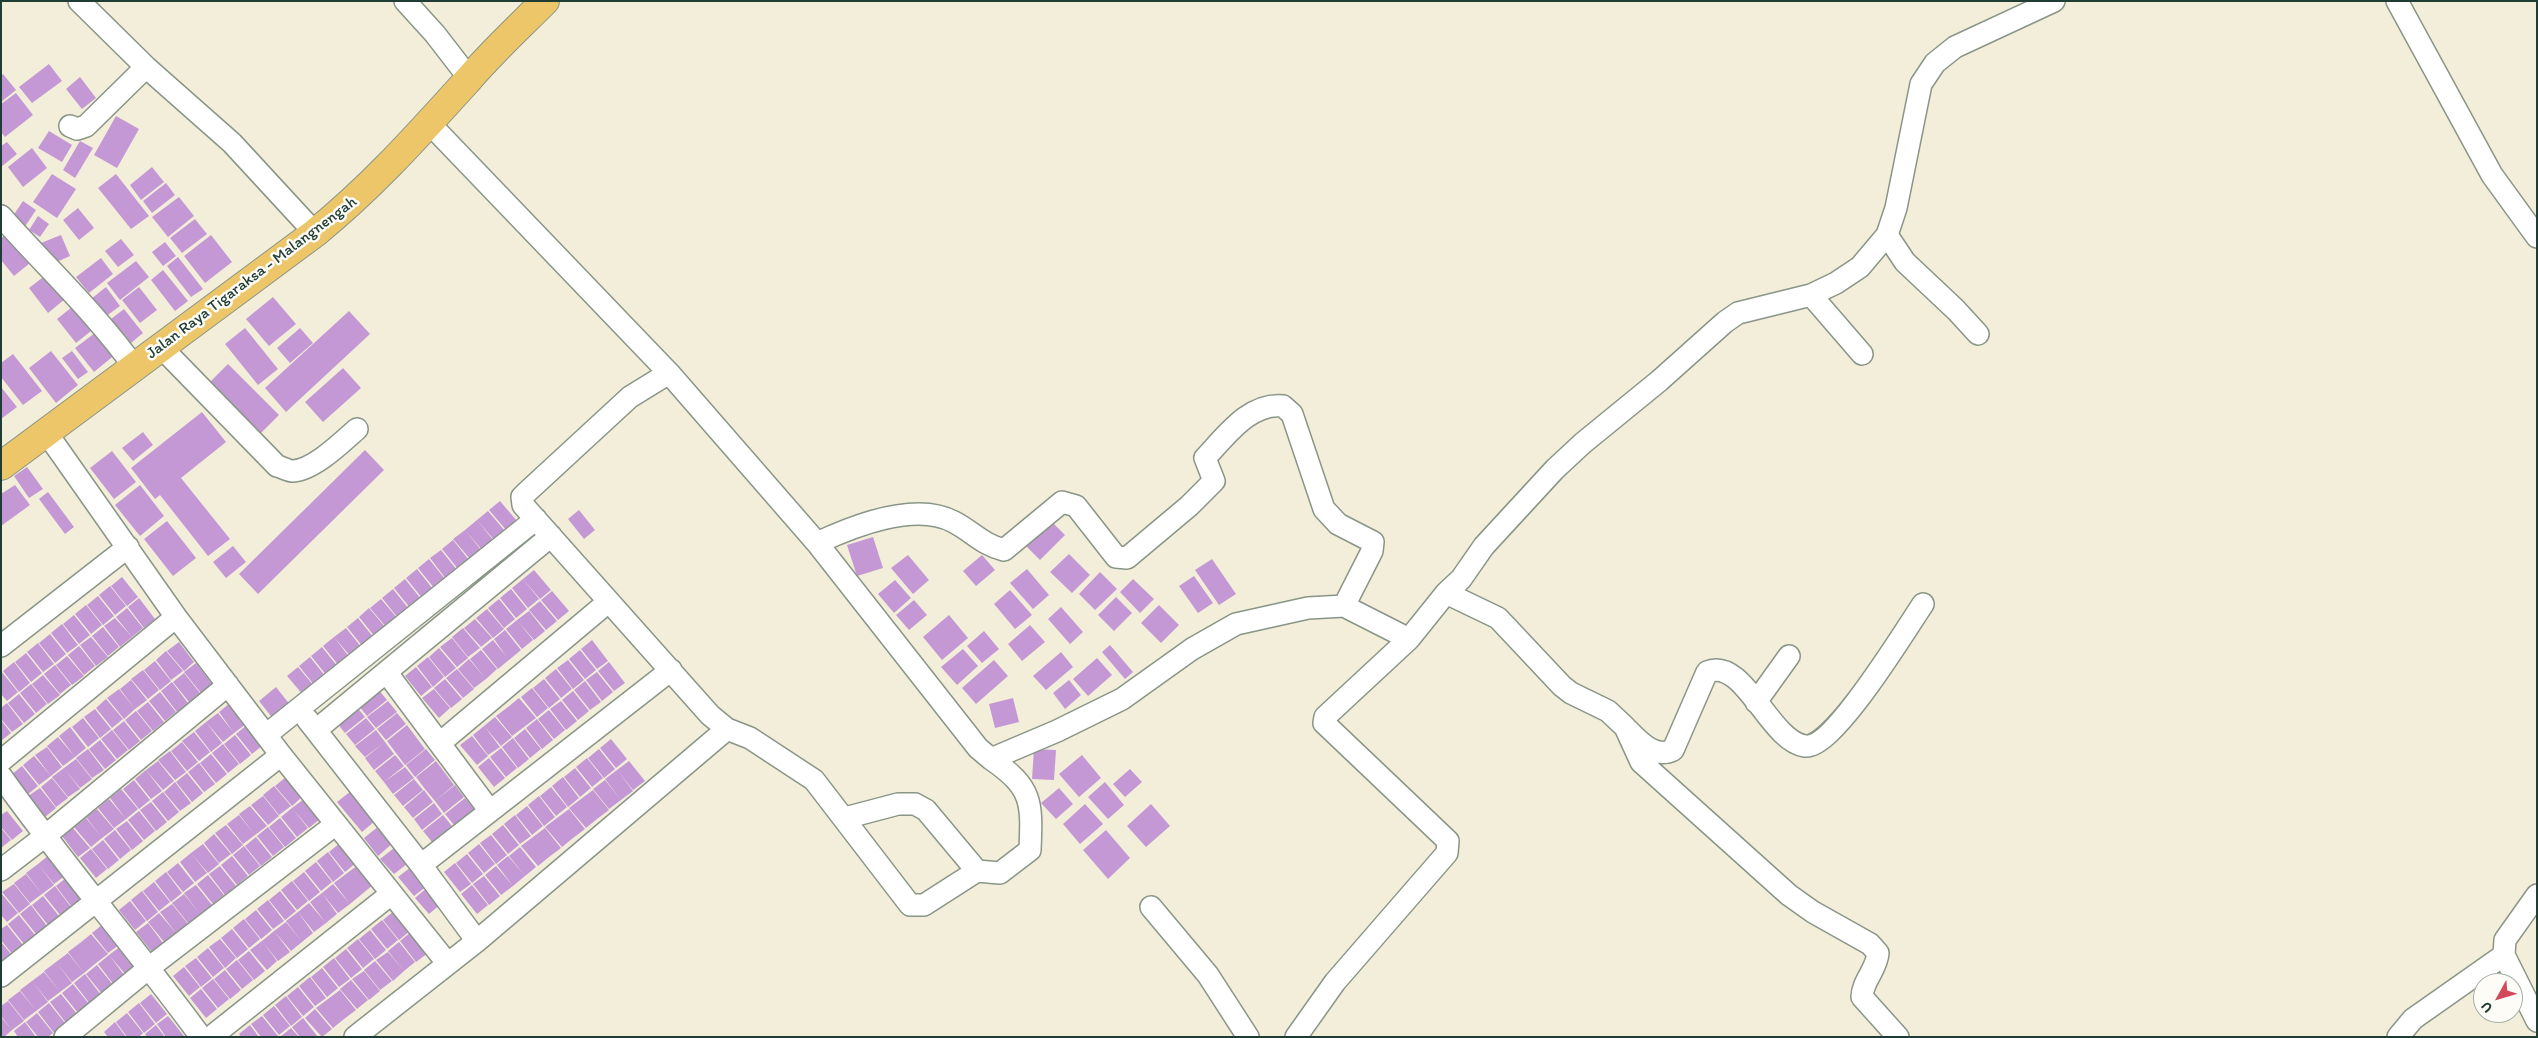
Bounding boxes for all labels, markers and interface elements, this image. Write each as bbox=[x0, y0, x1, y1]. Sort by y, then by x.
street label: Jalan Raya Tigaraksa - Malangnengah bbox=[143, 193, 361, 363]
north arrow bbox=[2473, 973, 2523, 1023]
text: U bbox=[2477, 998, 2496, 1016]

